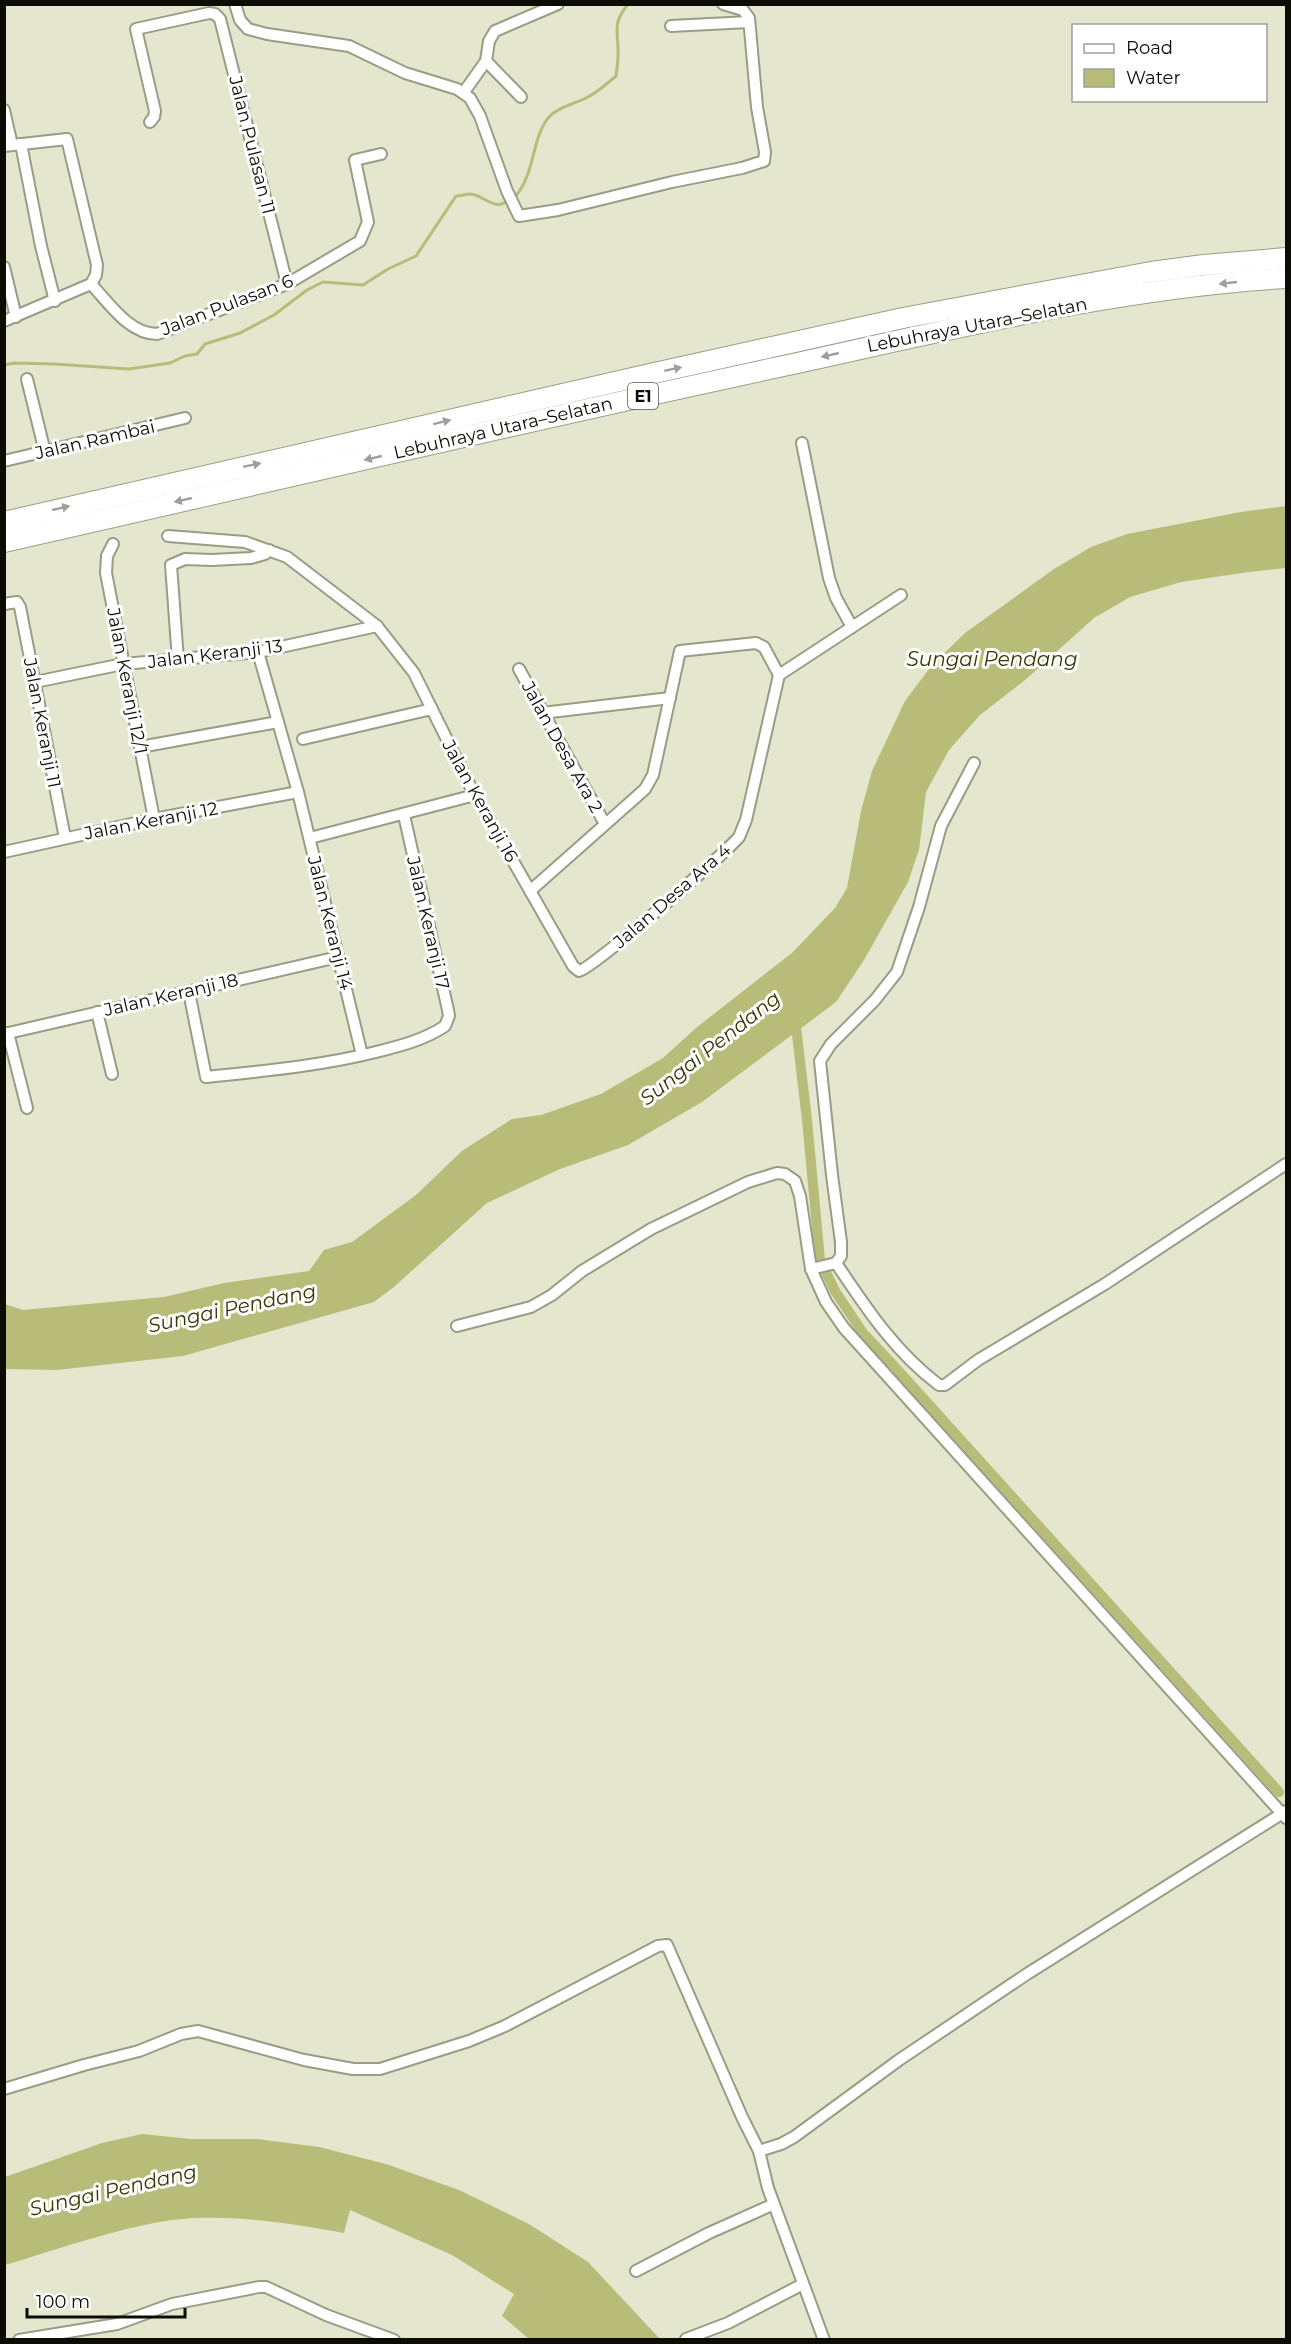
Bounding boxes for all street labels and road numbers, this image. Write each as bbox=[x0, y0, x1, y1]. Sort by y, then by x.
street label: Jalan Pulasan 11 bbox=[224, 73, 280, 216]
street label: Jalan Pulasan 6 bbox=[157, 270, 296, 341]
street label: Lebuhraya Utara–Selatan bbox=[865, 293, 1089, 357]
road number: E1 bbox=[628, 383, 658, 409]
street label: Lebuhraya Utara–Selatan bbox=[391, 392, 615, 464]
street label: Jalan Rambai bbox=[32, 416, 157, 465]
street label: Jalan Keranji 12/1 bbox=[102, 605, 152, 756]
street label: Jalan Keranji 13 bbox=[145, 635, 284, 673]
street label: Jalan Keranji 11 bbox=[18, 655, 65, 790]
street label: Jalan Desa Ara 2 bbox=[516, 677, 607, 817]
street label: Jalan Keranji 16 bbox=[437, 735, 523, 866]
street label: Jalan Keranji 12 bbox=[81, 797, 220, 845]
street label: Jalan Desa Ara 4 bbox=[608, 839, 735, 954]
street label: Jalan Keranji 14 bbox=[302, 853, 357, 992]
street label: Jalan Keranji 17 bbox=[402, 853, 454, 992]
street label: Jalan Keranji 18 bbox=[101, 969, 240, 1021]

